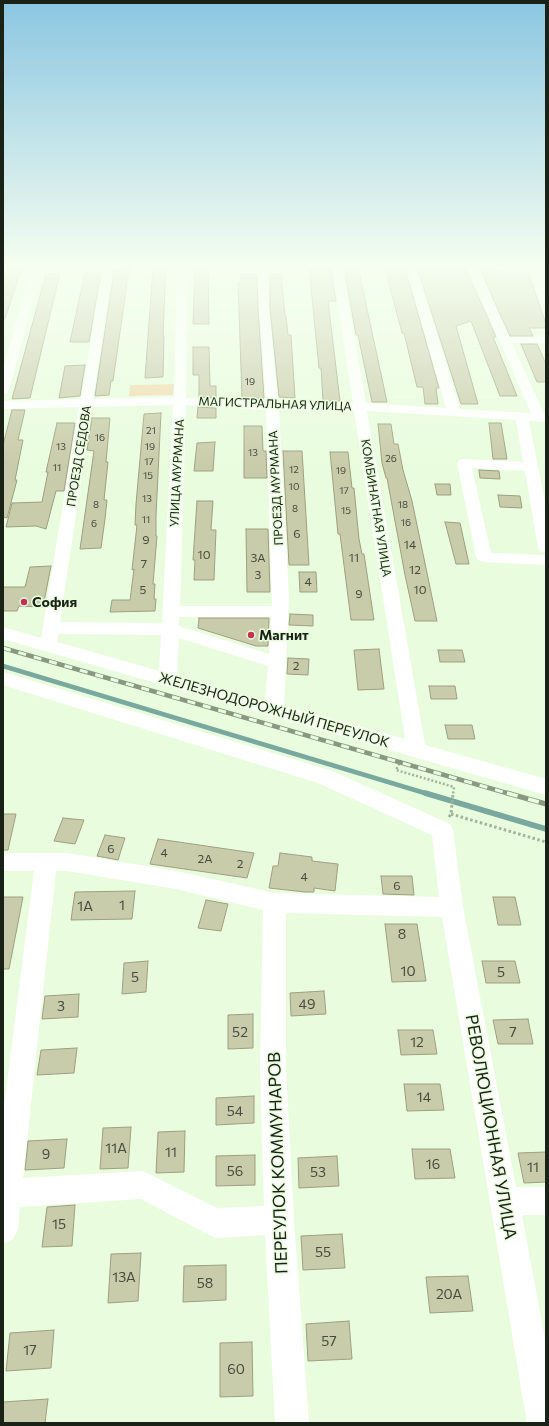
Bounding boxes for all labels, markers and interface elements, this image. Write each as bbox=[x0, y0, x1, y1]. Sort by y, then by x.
house number: 19 bbox=[245, 376, 255, 388]
street label: МАГИСТРАЛЬНАЯ УЛИЦА bbox=[198, 394, 352, 414]
street label: ПРОЕЗД СЕДОВА bbox=[64, 404, 94, 508]
street label: УЛИЦА МУРМАНА bbox=[167, 419, 187, 527]
house number: 21 bbox=[146, 425, 156, 437]
street label: ПРОЕЗД МУРМАНА bbox=[266, 430, 286, 546]
house number: 16 bbox=[95, 432, 105, 444]
street label: КОМБИНАТНАЯ УЛИЦА bbox=[358, 438, 394, 578]
house number: 13 bbox=[56, 441, 66, 453]
house number: 19 bbox=[145, 441, 155, 453]
house number: 13 bbox=[248, 447, 258, 459]
house number: 26 bbox=[385, 453, 397, 465]
house number: 17 bbox=[144, 456, 154, 468]
house number: 11 bbox=[53, 462, 61, 474]
house number: 12 bbox=[289, 464, 299, 476]
house number: 19 bbox=[336, 465, 346, 477]
house number: 15 bbox=[143, 470, 153, 482]
house number: 10 bbox=[289, 481, 299, 493]
house number: 17 bbox=[339, 485, 349, 497]
house number: 13 bbox=[142, 493, 152, 505]
house number: 8 bbox=[93, 499, 99, 511]
house number: 18 bbox=[398, 499, 408, 511]
house number: 8 bbox=[292, 503, 298, 515]
house number: 15 bbox=[341, 505, 351, 517]
house number: 11 bbox=[142, 514, 150, 526]
house number: 16 bbox=[401, 517, 411, 529]
house number: 6 bbox=[91, 518, 97, 530]
house number: 6 bbox=[293, 527, 301, 541]
house number: 9 bbox=[142, 533, 150, 547]
house number: 14 bbox=[404, 538, 416, 552]
house number: 10 bbox=[198, 548, 210, 562]
house number: 3А bbox=[251, 551, 265, 565]
house number: 11 bbox=[349, 551, 359, 565]
house number: 7 bbox=[141, 557, 147, 571]
house number: 12 bbox=[409, 563, 421, 577]
house number: 3 bbox=[255, 568, 261, 582]
house number: 4 bbox=[304, 575, 312, 589]
house number: 5 bbox=[140, 583, 146, 597]
house number: 10 bbox=[414, 583, 426, 597]
house number: 9 bbox=[355, 587, 363, 601]
place label: София bbox=[32, 594, 77, 610]
marker: София bbox=[19, 597, 29, 607]
place label: Магнит bbox=[259, 627, 309, 643]
marker: Магнит bbox=[246, 630, 256, 640]
house number: 2 bbox=[293, 659, 299, 673]
street label: ЖЕЛЕЗНОДОРОЖНЫЙ ПЕРЕУЛОК bbox=[157, 669, 391, 751]
house number: 6 bbox=[107, 842, 115, 856]
house number: 4 bbox=[160, 846, 168, 860]
house number: 2А bbox=[198, 852, 212, 866]
house number: 2 bbox=[237, 857, 243, 871]
house number: 4 bbox=[300, 870, 308, 884]
house number: 6 bbox=[393, 879, 401, 893]
house number: 1 bbox=[119, 897, 125, 913]
house number: 1А bbox=[77, 898, 93, 914]
house number: 8 bbox=[398, 926, 406, 942]
house number: 10 bbox=[400, 963, 416, 979]
house number: 5 bbox=[497, 964, 505, 980]
house number: 5 bbox=[131, 969, 139, 985]
house number: 49 bbox=[299, 996, 315, 1012]
house number: 3 bbox=[57, 998, 65, 1014]
street label: РЕВОЛЮЦИОННАЯ УЛИЦА bbox=[461, 1013, 521, 1241]
house number: 52 bbox=[232, 1024, 248, 1040]
house number: 7 bbox=[509, 1024, 517, 1040]
house number: 12 bbox=[410, 1034, 424, 1050]
street label: ПЕРЕУЛОК КОММУНАРОВ bbox=[264, 1052, 292, 1274]
house number: 14 bbox=[417, 1089, 431, 1105]
house number: 54 bbox=[227, 1103, 243, 1119]
house number: 11А bbox=[105, 1140, 127, 1156]
house number: 11 bbox=[165, 1144, 177, 1160]
house number: 9 bbox=[42, 1146, 50, 1162]
house number: 16 bbox=[426, 1156, 440, 1172]
house number: 11 bbox=[527, 1159, 539, 1175]
house number: 56 bbox=[227, 1163, 243, 1179]
house number: 53 bbox=[310, 1164, 326, 1180]
house number: 15 bbox=[52, 1216, 66, 1232]
house number: 55 bbox=[315, 1244, 331, 1260]
house number: 13А bbox=[112, 1269, 136, 1285]
house number: 58 bbox=[197, 1275, 213, 1291]
house number: 20А bbox=[436, 1286, 462, 1302]
house number: 57 bbox=[321, 1333, 337, 1349]
house number: 17 bbox=[23, 1342, 37, 1358]
house number: 60 bbox=[227, 1361, 245, 1377]

